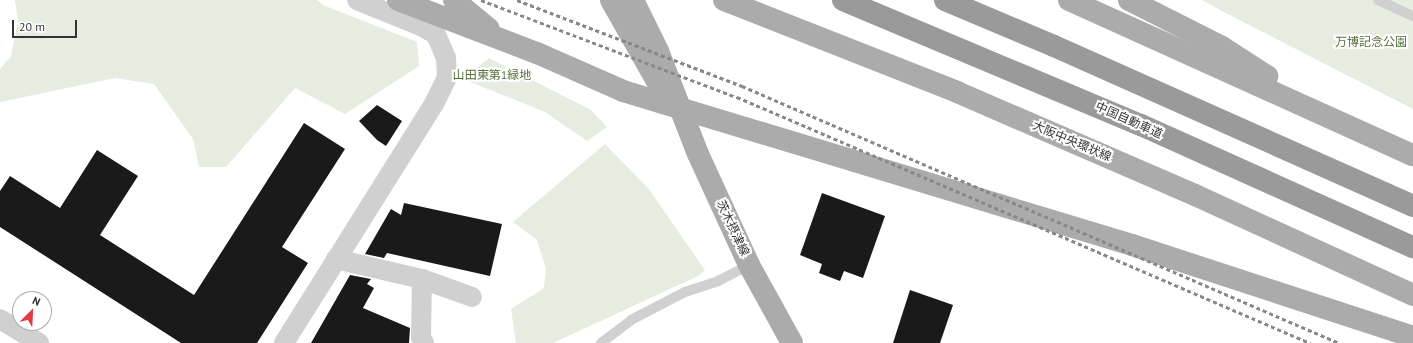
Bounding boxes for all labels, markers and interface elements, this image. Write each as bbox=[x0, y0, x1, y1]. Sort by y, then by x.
scale bar bbox=[14, 12, 79, 38]
text: 20 m bbox=[19, 19, 45, 34]
park label: 万博記念公園 bbox=[1335, 35, 1407, 49]
park label: 山田東第1緑地 bbox=[453, 68, 531, 82]
street label: 中国自動車道 bbox=[1093, 99, 1165, 141]
street label: 大阪中央環状線 bbox=[1031, 118, 1113, 164]
street label: 茨木摂津線 bbox=[714, 198, 752, 258]
north arrow bbox=[12, 291, 52, 331]
text: N bbox=[30, 293, 43, 309]

